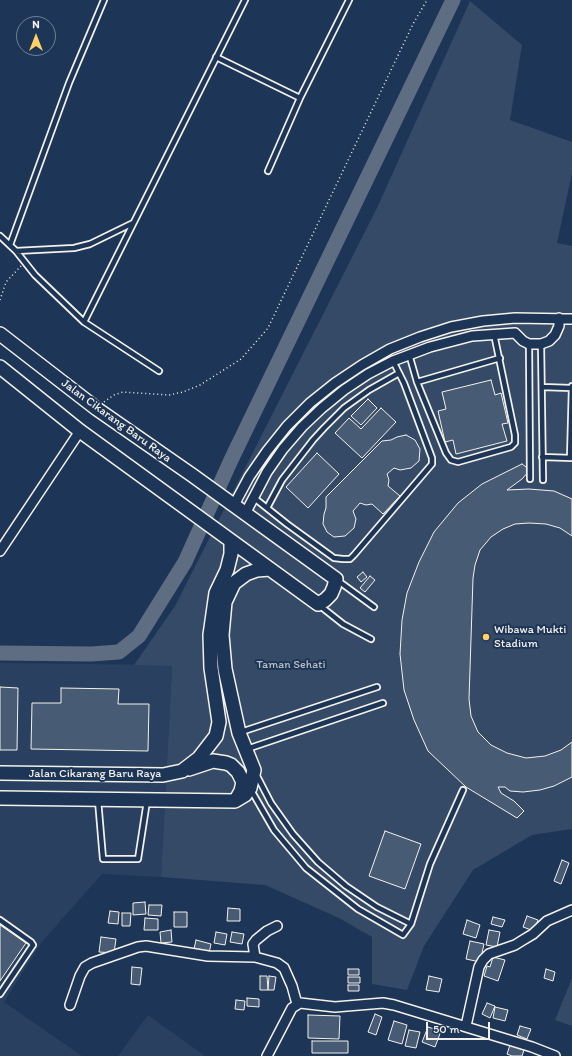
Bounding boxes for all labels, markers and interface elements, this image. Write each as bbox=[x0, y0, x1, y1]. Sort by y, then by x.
north arrow bbox=[16, 16, 56, 56]
text: N bbox=[32, 18, 40, 31]
street label: Jalan Cikarang Baru Raya bbox=[58, 376, 174, 466]
place label: Wibawa Mukti Stadium bbox=[494, 623, 566, 651]
marker: Wibawa Mukti Stadium bbox=[481, 632, 491, 642]
park label: Taman Sehati bbox=[256, 658, 326, 672]
street label: Jalan Cikarang Baru Raya bbox=[29, 767, 161, 781]
scale bar bbox=[428, 1014, 492, 1040]
text: 50 m bbox=[433, 1022, 459, 1036]

